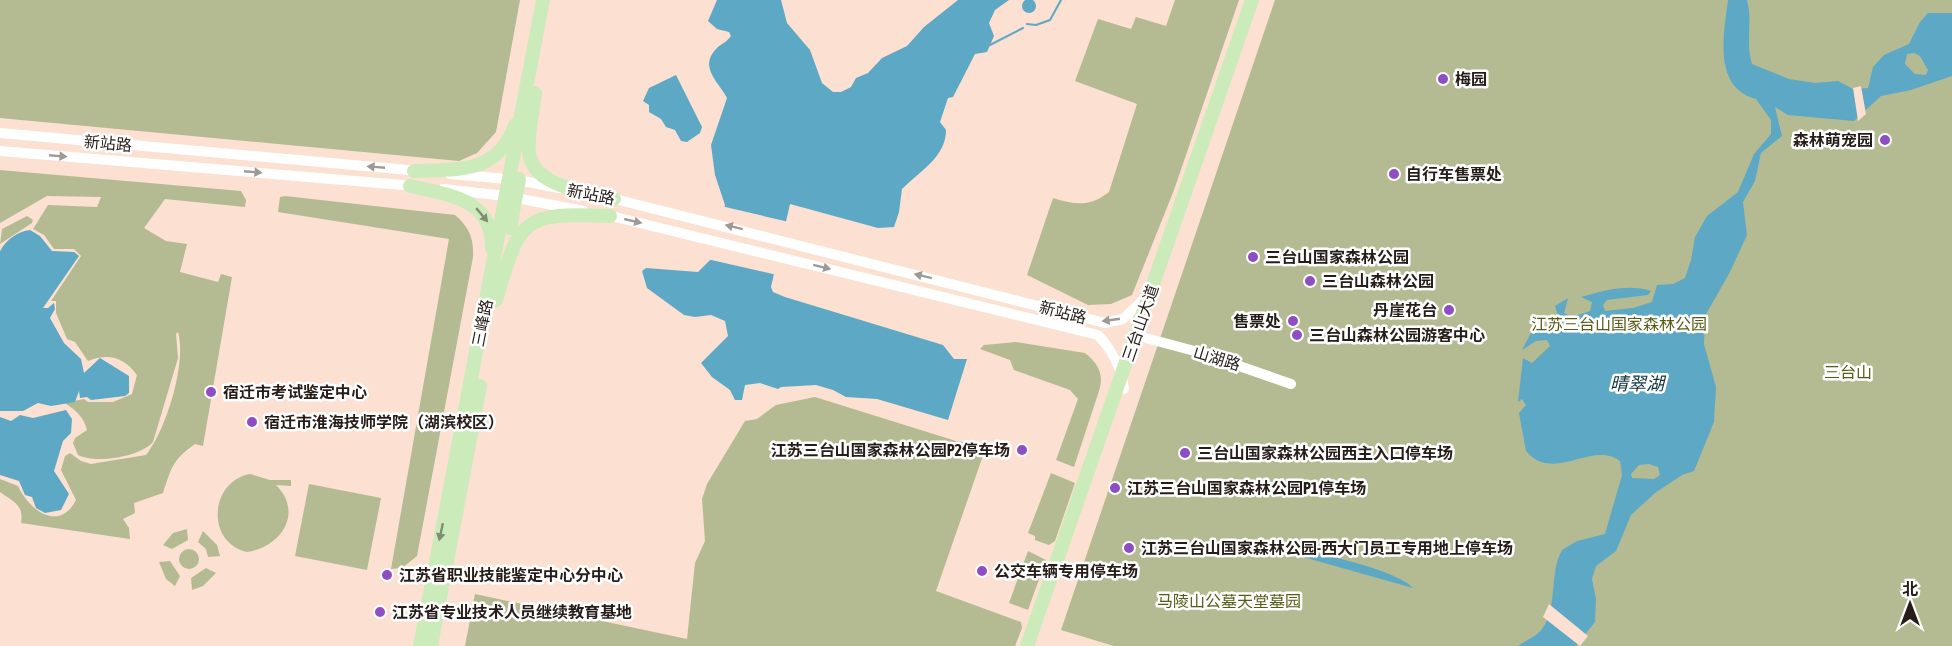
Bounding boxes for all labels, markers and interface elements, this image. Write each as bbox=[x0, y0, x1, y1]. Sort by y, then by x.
place label: 梅园 bbox=[1455, 70, 1487, 88]
marker: 梅园 bbox=[1436, 72, 1450, 86]
place label: 森林萌宠园 bbox=[1793, 131, 1873, 149]
street label: 新站路 bbox=[83, 132, 133, 154]
marker: 森林萌宠园 bbox=[1878, 133, 1892, 147]
one-way arrow bbox=[49, 151, 68, 161]
one-way arrow bbox=[367, 162, 386, 172]
place label: 自行车售票处 bbox=[1406, 165, 1502, 183]
one-way arrow bbox=[243, 167, 262, 177]
marker: 自行车售票处 bbox=[1387, 167, 1401, 181]
street label: 新站路 bbox=[566, 181, 616, 207]
one-way arrow bbox=[475, 208, 489, 223]
one-way arrow bbox=[624, 217, 643, 226]
one-way arrow bbox=[724, 222, 743, 232]
place label: 三台山国家森林公园 bbox=[1265, 248, 1409, 266]
marker: 三台山国家森林公园 bbox=[1246, 250, 1260, 264]
one-way arrow bbox=[813, 263, 832, 273]
one-way arrow bbox=[913, 270, 932, 280]
place label: 三台山森林公园 bbox=[1322, 272, 1434, 290]
marker: 三台山森林公园 bbox=[1303, 274, 1317, 288]
street label: 三台山大道 bbox=[1118, 282, 1162, 364]
street label: 新站路 bbox=[1038, 297, 1088, 327]
street label: 三峰路 bbox=[469, 298, 495, 348]
place label: 丹崖花台 bbox=[1373, 301, 1437, 319]
marker: 丹崖花台 bbox=[1442, 303, 1456, 317]
place label: 售票处 bbox=[1233, 312, 1281, 330]
marker: 售票处 bbox=[1286, 314, 1300, 328]
park label: 江苏三台山国家森林公园 bbox=[1531, 315, 1707, 333]
one-way arrow bbox=[1102, 316, 1121, 325]
place label: 三台山森林公园游客中心 bbox=[1309, 326, 1485, 344]
marker: 三台山森林公园游客中心 bbox=[1290, 328, 1304, 342]
street label: 山湖路 bbox=[1191, 342, 1243, 374]
park label: 三台山 bbox=[1824, 363, 1872, 381]
water label: 晴翠湖 bbox=[1610, 373, 1667, 394]
place label: 宿迁市考试鉴定中心 bbox=[223, 383, 367, 401]
marker: 宿迁市考试鉴定中心 bbox=[204, 385, 218, 399]
place label: 宿迁市淮海技师学院（湖滨校区） bbox=[264, 413, 504, 431]
marker: 宿迁市淮海技师学院（湖滨校区） bbox=[245, 415, 259, 429]
place label: 江苏三台山国家森林公园P2停车场 bbox=[771, 441, 1010, 459]
marker: 江苏三台山国家森林公园P2停车场 bbox=[1015, 443, 1029, 457]
place label: 三台山国家森林公园西主入口停车场 bbox=[1197, 444, 1453, 462]
marker: 三台山国家森林公园西主入口停车场 bbox=[1178, 446, 1192, 460]
place label: 江苏三台山国家森林公园P1停车场 bbox=[1127, 479, 1366, 497]
marker: 江苏三台山国家森林公园P1停车场 bbox=[1108, 481, 1122, 495]
one-way arrow bbox=[436, 522, 445, 541]
place label: 江苏三台山国家森林公园-西大门员工专用地上停车场 bbox=[1141, 539, 1513, 557]
marker: 江苏三台山国家森林公园-西大门员工专用地上停车场 bbox=[1122, 541, 1136, 555]
place label: 公交车辆专用停车场 bbox=[994, 562, 1138, 580]
marker: 公交车辆专用停车场 bbox=[975, 564, 989, 578]
place label: 江苏省职业技能鉴定中心分中心 bbox=[399, 566, 623, 584]
marker: 江苏省职业技能鉴定中心分中心 bbox=[380, 568, 394, 582]
north arrow bbox=[1880, 574, 1940, 634]
text: 北 bbox=[1902, 580, 1918, 598]
park label: 马陵山公墓天堂墓园 bbox=[1157, 592, 1301, 610]
place label: 江苏省专业技术人员继续教育基地 bbox=[392, 603, 632, 621]
marker: 江苏省专业技术人员继续教育基地 bbox=[373, 605, 387, 619]

